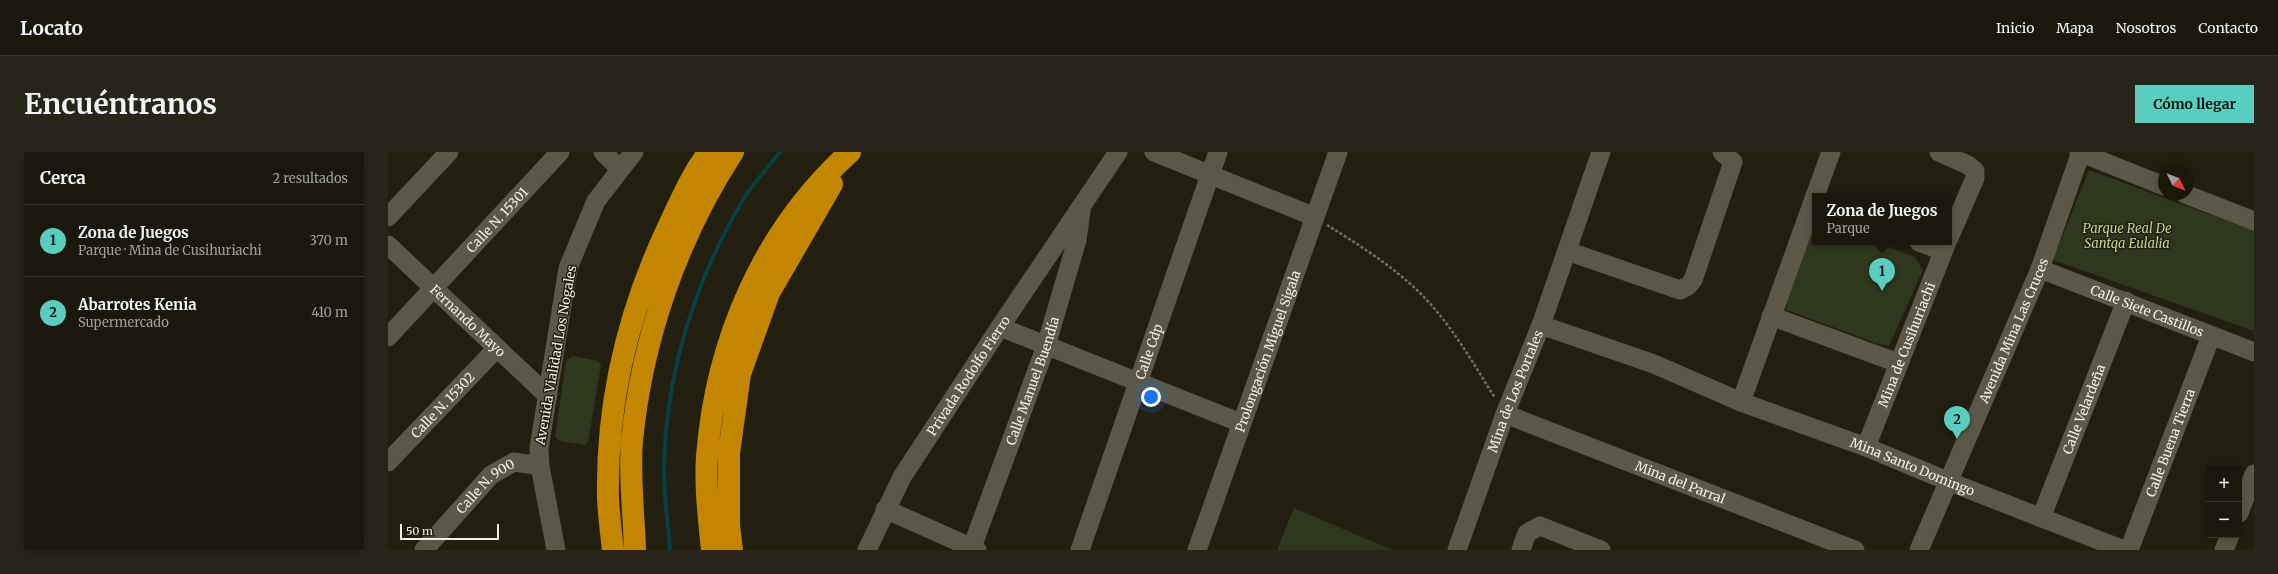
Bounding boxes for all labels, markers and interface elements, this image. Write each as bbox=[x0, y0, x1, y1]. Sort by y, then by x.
text: Locato bbox=[20, 16, 83, 40]
text: Inicio bbox=[1996, 19, 2034, 37]
text: Mapa bbox=[2056, 19, 2094, 37]
text: Nosotros bbox=[2116, 19, 2176, 37]
text: Contacto bbox=[2198, 19, 2258, 37]
button: Cómo llegar bbox=[2135, 85, 2254, 123]
text: Encuéntranos bbox=[24, 86, 217, 122]
north arrow bbox=[2158, 164, 2194, 200]
text: Cerca bbox=[40, 167, 86, 189]
text: 2 resultados bbox=[272, 170, 348, 187]
street label: Calle N. 15301 bbox=[462, 183, 532, 256]
popup bbox=[1812, 193, 1952, 245]
text: Zona de Juegos bbox=[1827, 201, 1937, 220]
text: Parque bbox=[1827, 220, 1870, 237]
park label: Parque Real De Santqa Eulalia bbox=[2082, 220, 2172, 252]
text: Zona de Juegos bbox=[78, 223, 189, 242]
text: 1 bbox=[50, 232, 56, 249]
text: 370 m bbox=[310, 232, 348, 249]
text: Parque · Mina de Cusihuriachi bbox=[78, 242, 262, 259]
street label: Avenida Mina Las Cruces bbox=[1974, 256, 2052, 406]
pin: 1 bbox=[1869, 258, 1895, 291]
street label: Avenida Vialidad Los Nogales bbox=[532, 264, 580, 447]
street label: Prolongación Miguel Sigala bbox=[1231, 268, 1304, 434]
street label: Mina de Cusihuriachi bbox=[1874, 280, 1939, 410]
street label: Fernando Mayo bbox=[427, 281, 510, 360]
street label: Calle Siete Castillos bbox=[2088, 281, 2206, 340]
text: Abarrotes Kenia bbox=[78, 295, 197, 314]
text: 2 bbox=[49, 304, 57, 321]
text: 410 m bbox=[311, 304, 348, 321]
street label: Privada Rodolfo Fierro bbox=[923, 312, 1014, 439]
text: Supermercado bbox=[78, 314, 169, 331]
street label: Calle Manuel Buendía bbox=[1002, 315, 1063, 447]
street label: Calle Cdp bbox=[1131, 321, 1166, 382]
street label: Mina de Los Portales bbox=[1484, 328, 1547, 455]
street label: Calle Velardeña bbox=[2058, 362, 2109, 456]
street label: Calle N. 15302 bbox=[407, 368, 478, 442]
street label: Calle Buena Tierra bbox=[2142, 386, 2199, 499]
your location bbox=[1141, 387, 1161, 407]
pin: 2 bbox=[1944, 406, 1970, 439]
street label: Mina Santo Domingo bbox=[1848, 434, 1978, 500]
street label: Calle N. 900 bbox=[452, 455, 518, 517]
street label: Mina del Parral bbox=[1633, 457, 1728, 507]
map controls bbox=[2206, 466, 2242, 538]
button: + bbox=[2206, 466, 2242, 502]
button: − bbox=[2206, 502, 2242, 538]
scale bar bbox=[400, 522, 499, 541]
text: 50 m bbox=[406, 524, 433, 538]

